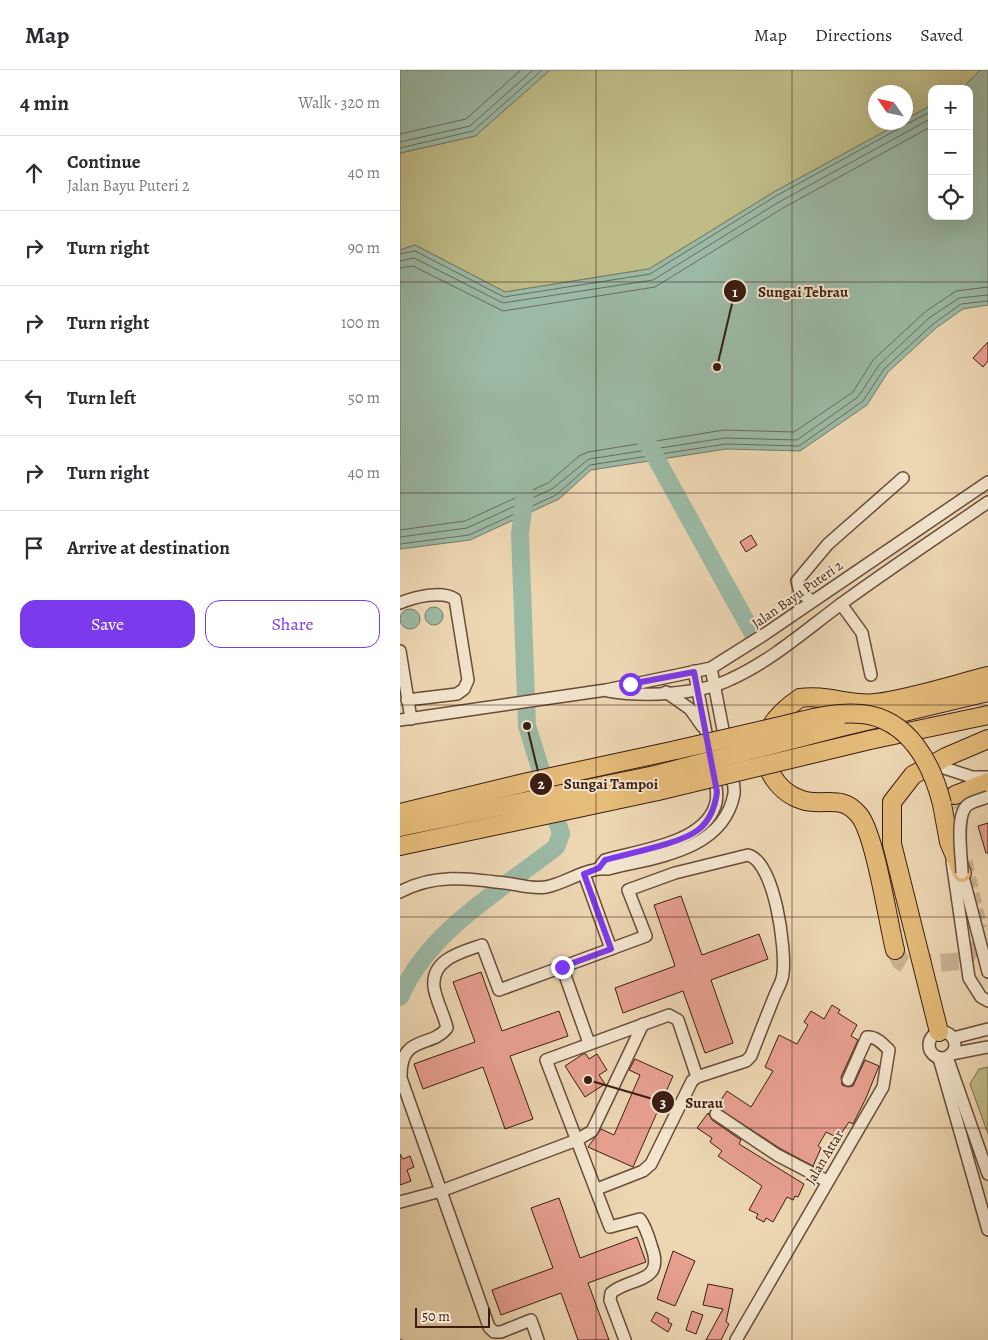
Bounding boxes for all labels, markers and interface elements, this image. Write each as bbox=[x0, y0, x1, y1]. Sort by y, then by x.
text: Map bbox=[25, 19, 69, 51]
text: Map bbox=[754, 23, 787, 47]
text: Directions bbox=[815, 23, 892, 47]
text: Saved bbox=[920, 23, 963, 47]
north arrow bbox=[868, 85, 913, 130]
map controls bbox=[928, 85, 973, 220]
button: + bbox=[928, 85, 973, 130]
text: 4 min bbox=[20, 89, 69, 117]
text: Walk · 320 m bbox=[298, 92, 380, 114]
button: − bbox=[928, 130, 973, 175]
text: Continue bbox=[67, 149, 141, 175]
icon: ahead bbox=[20, 159, 48, 187]
text: 40 m bbox=[348, 162, 380, 184]
text: Jalan Bayu Puteri 2 bbox=[67, 175, 190, 197]
button: locate bbox=[928, 175, 973, 220]
icon: right bbox=[20, 234, 48, 262]
text: Turn right bbox=[67, 235, 149, 261]
text: 90 m bbox=[348, 237, 380, 259]
callout: Sungai Tebrau bbox=[722, 276, 858, 306]
text: 1 bbox=[732, 282, 738, 302]
text: Sungai Tebrau bbox=[758, 282, 849, 302]
icon: right bbox=[20, 309, 48, 337]
text: Turn right bbox=[67, 310, 149, 336]
text: 100 m bbox=[341, 312, 380, 334]
icon: left bbox=[20, 384, 48, 412]
text: Turn left bbox=[67, 385, 136, 411]
text: 50 m bbox=[348, 387, 380, 409]
icon: right bbox=[20, 459, 48, 487]
text: Turn right bbox=[67, 460, 149, 486]
text: 40 m bbox=[348, 462, 380, 484]
icon: arrive bbox=[20, 534, 48, 562]
text: Arrive at destination bbox=[67, 535, 230, 561]
street label: Jalan Bayu Puteri 2 bbox=[748, 556, 847, 633]
button: Save bbox=[20, 600, 195, 648]
button: Share bbox=[205, 600, 380, 648]
route start bbox=[619, 673, 642, 696]
callout: Sungai Tampoi bbox=[529, 769, 668, 799]
text: 2 bbox=[537, 774, 545, 794]
text: Sungai Tampoi bbox=[564, 774, 659, 794]
route end bbox=[551, 956, 574, 979]
callout: Surau bbox=[651, 1087, 733, 1117]
text: 3 bbox=[660, 1093, 666, 1113]
text: Surau bbox=[685, 1093, 724, 1113]
street label: Jalan Attar bbox=[801, 1126, 848, 1188]
scale bar bbox=[415, 1305, 490, 1328]
text: 50 m bbox=[422, 1307, 450, 1326]

